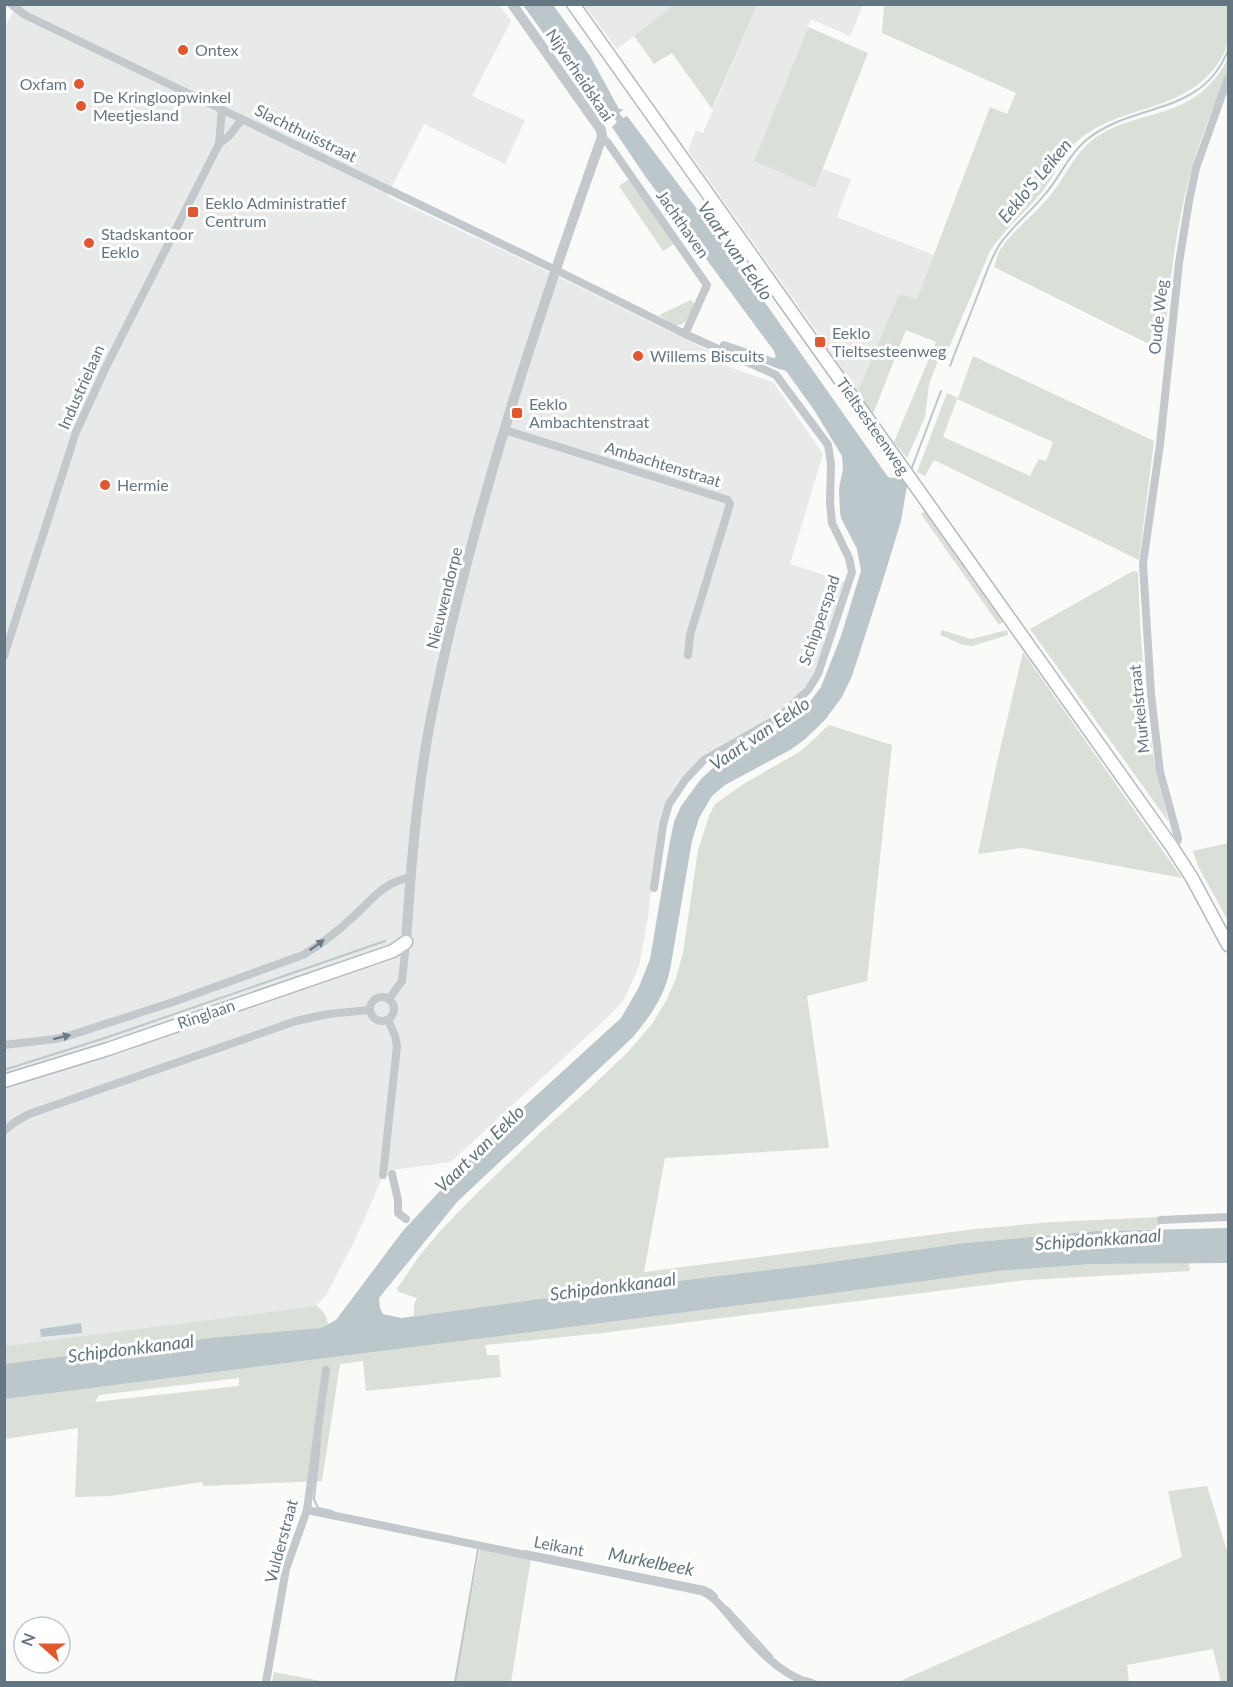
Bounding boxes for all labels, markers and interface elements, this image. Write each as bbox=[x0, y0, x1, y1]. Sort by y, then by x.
street label: Nijverheidskaai bbox=[543, 25, 618, 124]
place label: Ontex bbox=[195, 40, 239, 59]
marker: Ontex bbox=[176, 43, 190, 57]
place label: Oxfam bbox=[20, 74, 67, 93]
marker: Oxfam bbox=[72, 77, 86, 91]
place label: De Kringloopwinkel Meetjesland bbox=[93, 87, 231, 124]
marker: De Kringloopwinkel Meetjesland bbox=[74, 99, 88, 113]
street label: Slachthuisstraat bbox=[252, 100, 360, 166]
water label: Eeklo'S Leiken bbox=[993, 134, 1076, 227]
street label: Jachthaven bbox=[653, 186, 714, 261]
place label: Eeklo Administratief Centrum bbox=[205, 193, 347, 230]
water label: Vaart van Eeklo bbox=[694, 197, 778, 304]
marker: Eeklo Administratief Centrum bbox=[186, 205, 200, 219]
place label: Stadskantoor Eeklo bbox=[101, 224, 194, 261]
marker: Stadskantoor Eeklo bbox=[82, 236, 96, 250]
street label: Oude Weg bbox=[1144, 278, 1171, 355]
place label: Eeklo Tieltsesteenweg bbox=[832, 323, 946, 360]
marker: Eeklo Tieltsesteenweg bbox=[813, 335, 827, 349]
street label: Industrielaan bbox=[53, 342, 108, 432]
place label: Willems Biscuits bbox=[650, 346, 765, 365]
marker: Willems Biscuits bbox=[631, 349, 645, 363]
street label: Tieltsesteenweg bbox=[833, 373, 914, 478]
place label: Eeklo Ambachtenstraat bbox=[529, 394, 650, 431]
marker: Eeklo Ambachtenstraat bbox=[510, 406, 524, 420]
street label: Ambachtenstraat bbox=[603, 437, 724, 490]
place label: Hermie bbox=[117, 475, 169, 494]
marker: Hermie bbox=[98, 478, 112, 492]
street label: Nieuwendorpe bbox=[422, 545, 465, 651]
street label: Schipperspad bbox=[794, 572, 843, 667]
street label: Murkelstraat bbox=[1124, 663, 1153, 754]
water label: Vaart van Eeklo bbox=[705, 692, 814, 775]
one-way arrow bbox=[309, 939, 325, 951]
street label: Ringlaan bbox=[175, 995, 237, 1032]
one-way arrow bbox=[53, 1032, 72, 1042]
water label: Vaart van Eeklo bbox=[430, 1100, 529, 1196]
water label: Schipdonkkanaal bbox=[1034, 1224, 1162, 1254]
water label: Schipdonkkanaal bbox=[549, 1267, 677, 1305]
water label: Schipdonkkanaal bbox=[67, 1329, 195, 1367]
street label: Vulderstraat bbox=[260, 1497, 301, 1585]
street label: Leikant bbox=[532, 1531, 586, 1560]
water label: Murkelbeek bbox=[606, 1542, 696, 1580]
north arrow bbox=[12, 1615, 72, 1675]
text: N bbox=[16, 1630, 39, 1649]

